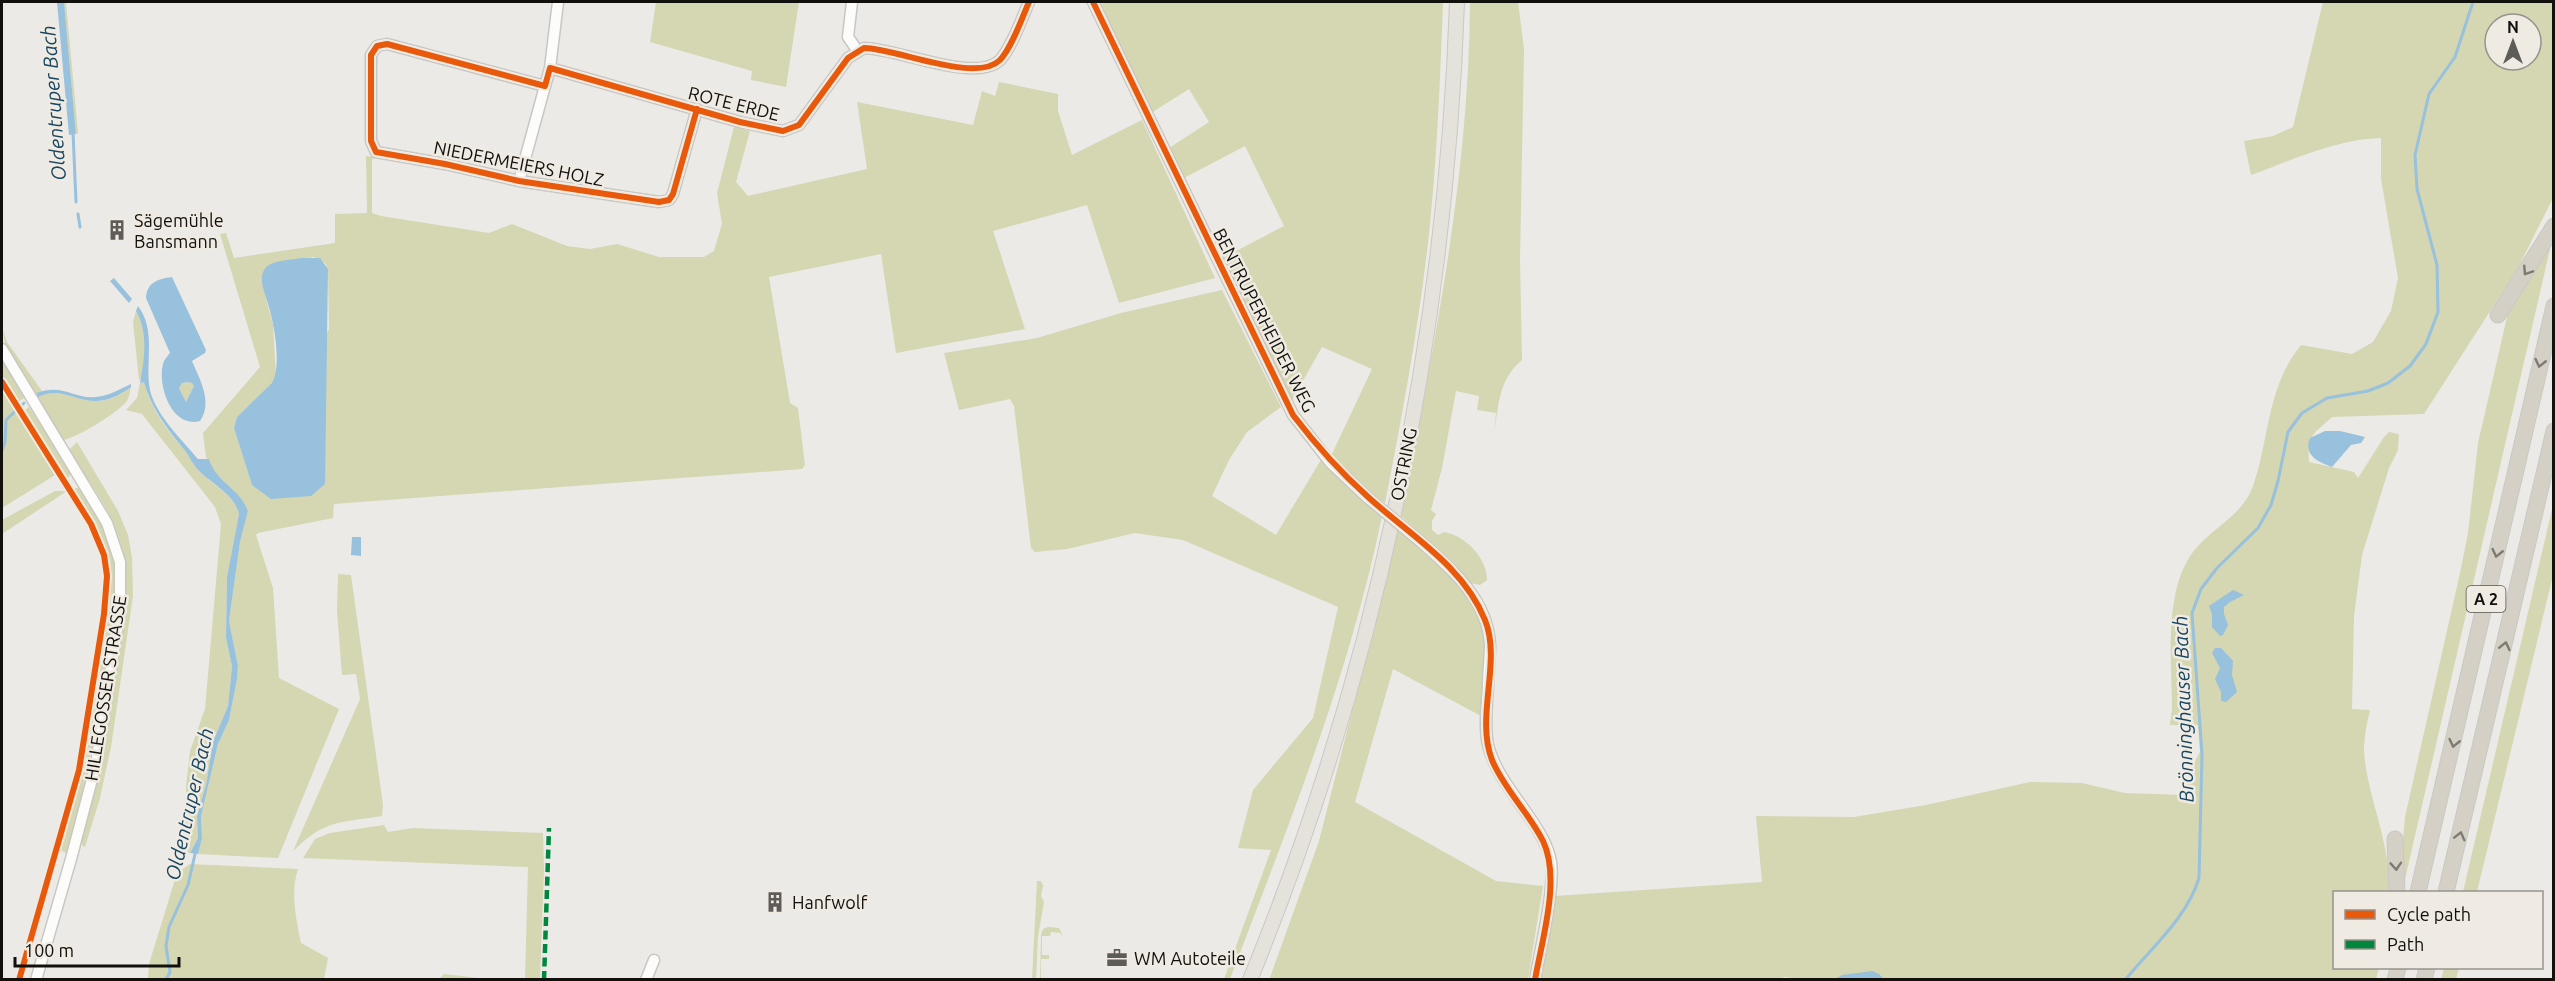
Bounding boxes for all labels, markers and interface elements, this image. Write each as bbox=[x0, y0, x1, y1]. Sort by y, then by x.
north arrow bbox=[2483, 12, 2543, 72]
text: N bbox=[2507, 18, 2519, 36]
water label: Oldentruper Bach bbox=[36, 25, 70, 181]
street label: ROTE ERDE bbox=[686, 82, 782, 124]
street label: NIEDERMEIERS HOLZ bbox=[432, 137, 606, 189]
place label: Sägemühle Bansmann bbox=[134, 210, 224, 251]
building icon: Sägemühle Bansmann bbox=[105, 218, 129, 242]
street label: BENTRUPERHEIDER WEG bbox=[1210, 225, 1320, 415]
one-way arrow bbox=[2522, 265, 2534, 275]
one-way arrow bbox=[2535, 357, 2548, 367]
street label: OSTRING bbox=[1386, 426, 1420, 502]
one-way arrow bbox=[2491, 548, 2504, 558]
road number: A 2 bbox=[2466, 586, 2506, 612]
street label: HILLEGOSSER STRASSE bbox=[80, 594, 130, 782]
water label: Brönninghauser Bach bbox=[2168, 615, 2198, 803]
one-way arrow bbox=[2498, 641, 2511, 651]
water label: Oldentruper Bach bbox=[160, 726, 218, 882]
one-way arrow bbox=[2448, 738, 2461, 748]
one-way arrow bbox=[2453, 831, 2466, 841]
one-way arrow bbox=[2390, 861, 2403, 870]
building icon: Hanfwolf bbox=[763, 890, 787, 914]
legend bbox=[2333, 891, 2543, 969]
place label: Hanfwolf bbox=[792, 892, 867, 912]
text: Cycle path bbox=[2387, 904, 2471, 924]
scale bar bbox=[15, 930, 178, 968]
text: Path bbox=[2387, 934, 2424, 954]
text: 100 m bbox=[24, 940, 74, 960]
office icon: WM Autoteile bbox=[1105, 946, 1129, 970]
place label: WM Autoteile bbox=[1134, 948, 1246, 968]

